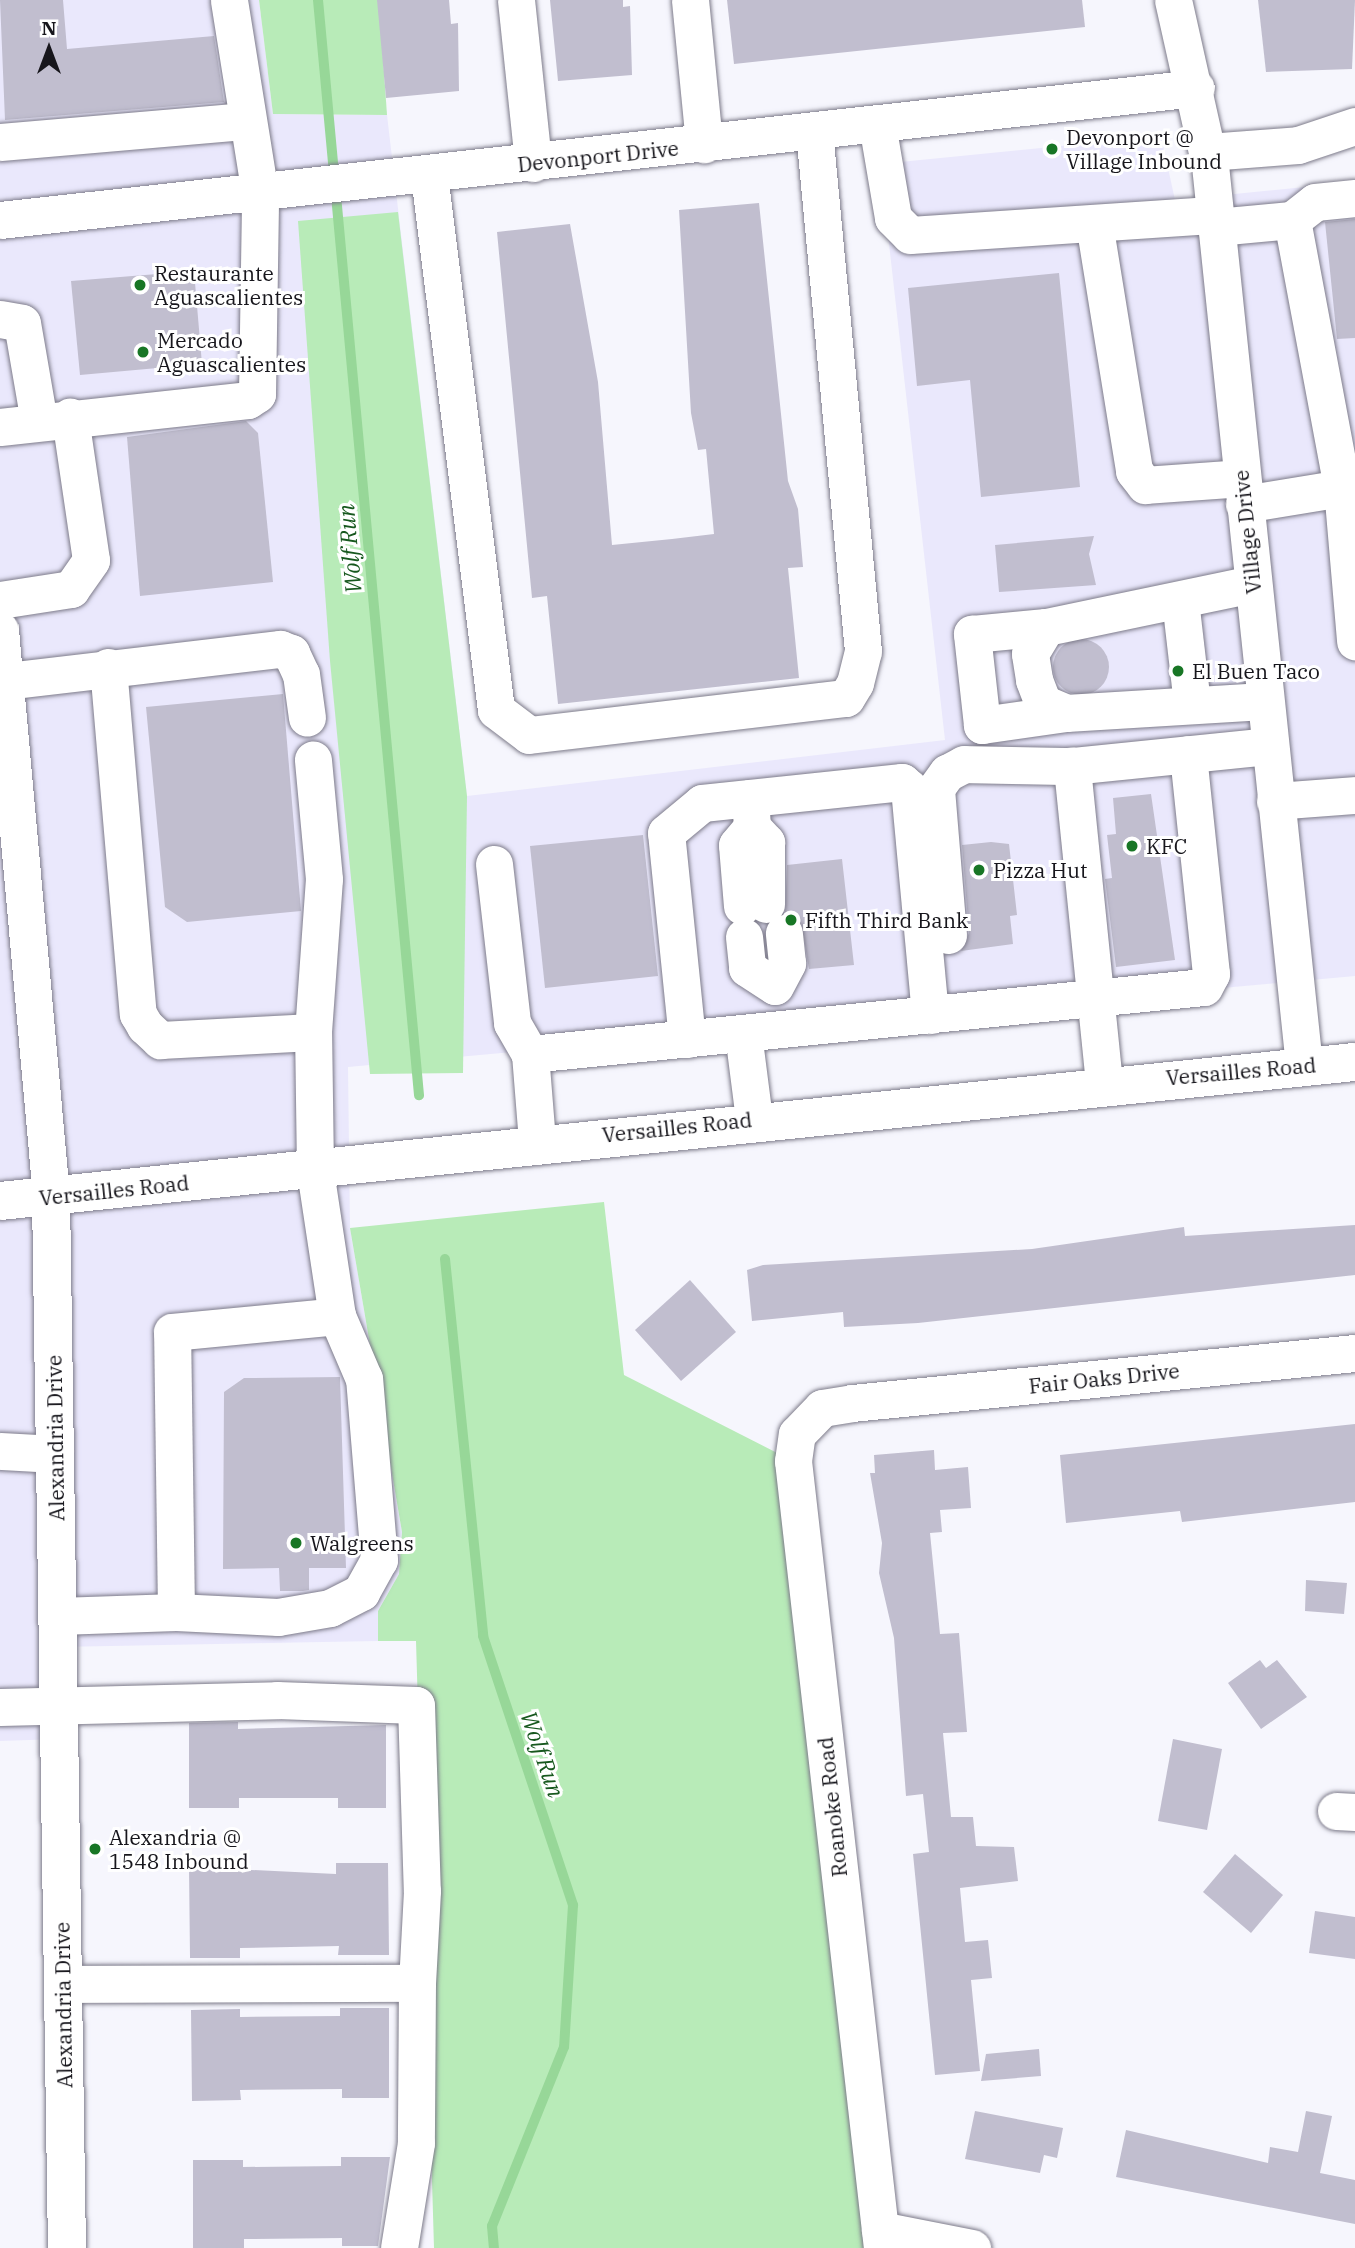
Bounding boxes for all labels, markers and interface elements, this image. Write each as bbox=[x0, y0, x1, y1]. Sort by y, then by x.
north arrow bbox=[14, 14, 84, 84]
text: N bbox=[41, 16, 57, 40]
place label: Devonport @ Village Inbound bbox=[1066, 124, 1222, 174]
street label: Devonport Drive bbox=[516, 135, 680, 177]
marker: Devonport @ Village Inbound bbox=[1044, 141, 1060, 157]
place label: Restaurante Aguascalientes bbox=[154, 260, 303, 310]
marker: Restaurante Aguascalientes bbox=[132, 277, 148, 293]
place label: Mercado Aguascalientes bbox=[157, 327, 306, 377]
marker: Mercado Aguascalientes bbox=[135, 344, 151, 360]
street label: Village Drive bbox=[1228, 469, 1266, 595]
water label: Wolf Run bbox=[331, 503, 367, 595]
place label: El Buen Taco bbox=[1192, 658, 1320, 684]
marker: El Buen Taco bbox=[1170, 663, 1186, 679]
place label: KFC bbox=[1146, 833, 1187, 859]
marker: KFC bbox=[1124, 838, 1140, 854]
place label: Pizza Hut bbox=[993, 857, 1087, 883]
marker: Pizza Hut bbox=[971, 862, 987, 878]
place label: Fifth Third Bank bbox=[805, 907, 968, 933]
marker: Fifth Third Bank bbox=[783, 912, 799, 928]
street label: Versailles Road bbox=[1165, 1052, 1317, 1090]
street label: Versailles Road bbox=[601, 1107, 753, 1147]
street label: Versailles Road bbox=[38, 1170, 190, 1210]
street label: Alexandria Drive bbox=[41, 1355, 69, 1521]
street label: Fair Oaks Drive bbox=[1027, 1358, 1181, 1398]
place label: Walgreens bbox=[310, 1530, 414, 1556]
marker: Walgreens bbox=[288, 1535, 304, 1551]
water label: Wolf Run bbox=[515, 1707, 571, 1801]
street label: Roanoke Road bbox=[812, 1736, 852, 1878]
place label: Alexandria @ 1548 Inbound bbox=[109, 1824, 249, 1874]
marker: Alexandria @ 1548 Inbound bbox=[87, 1841, 103, 1857]
street label: Alexandria Drive bbox=[49, 1922, 77, 2088]

